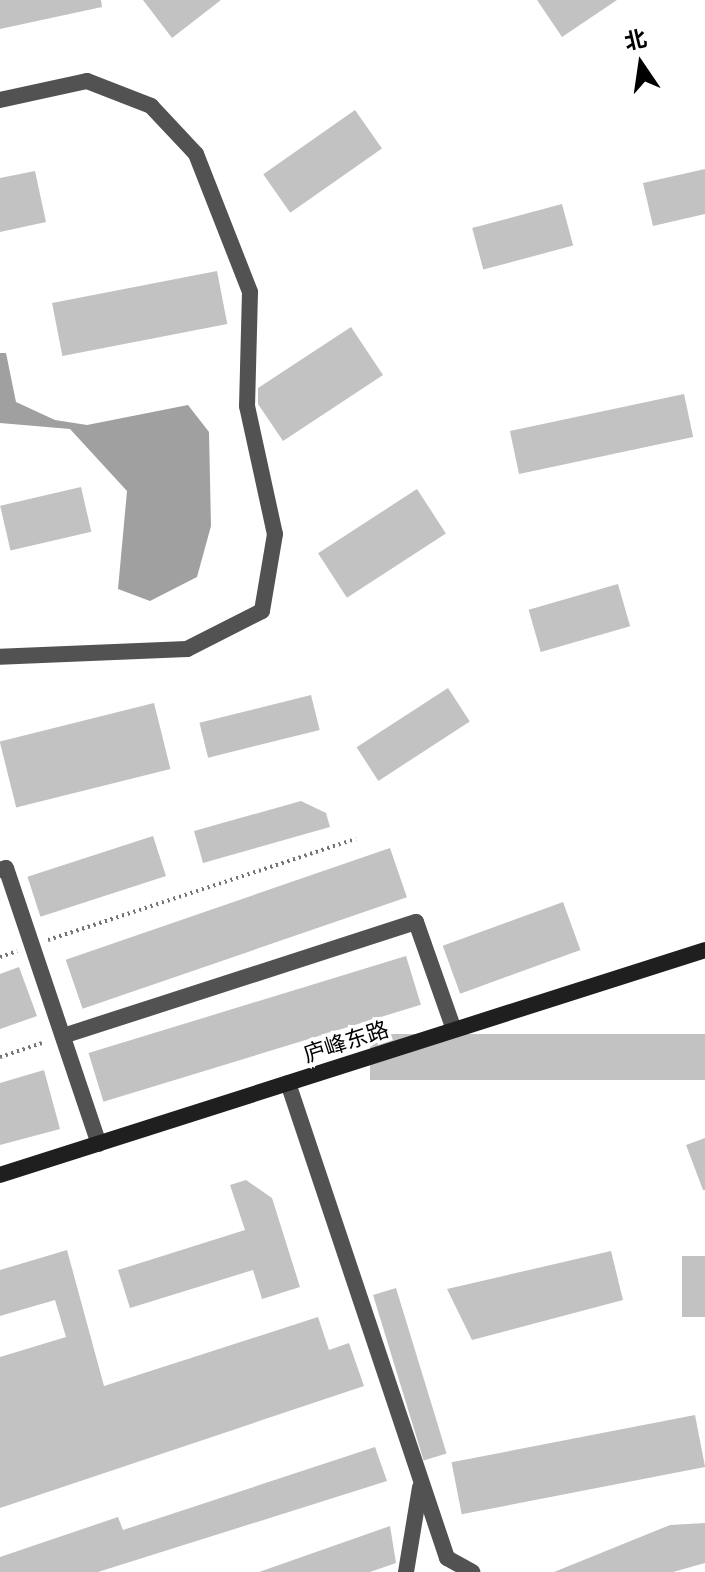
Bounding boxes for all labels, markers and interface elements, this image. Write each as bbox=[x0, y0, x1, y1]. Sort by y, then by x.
north arrow bbox=[601, 24, 681, 104]
text: 北 bbox=[622, 24, 649, 56]
street label: 庐峰东路 bbox=[300, 1016, 392, 1068]

